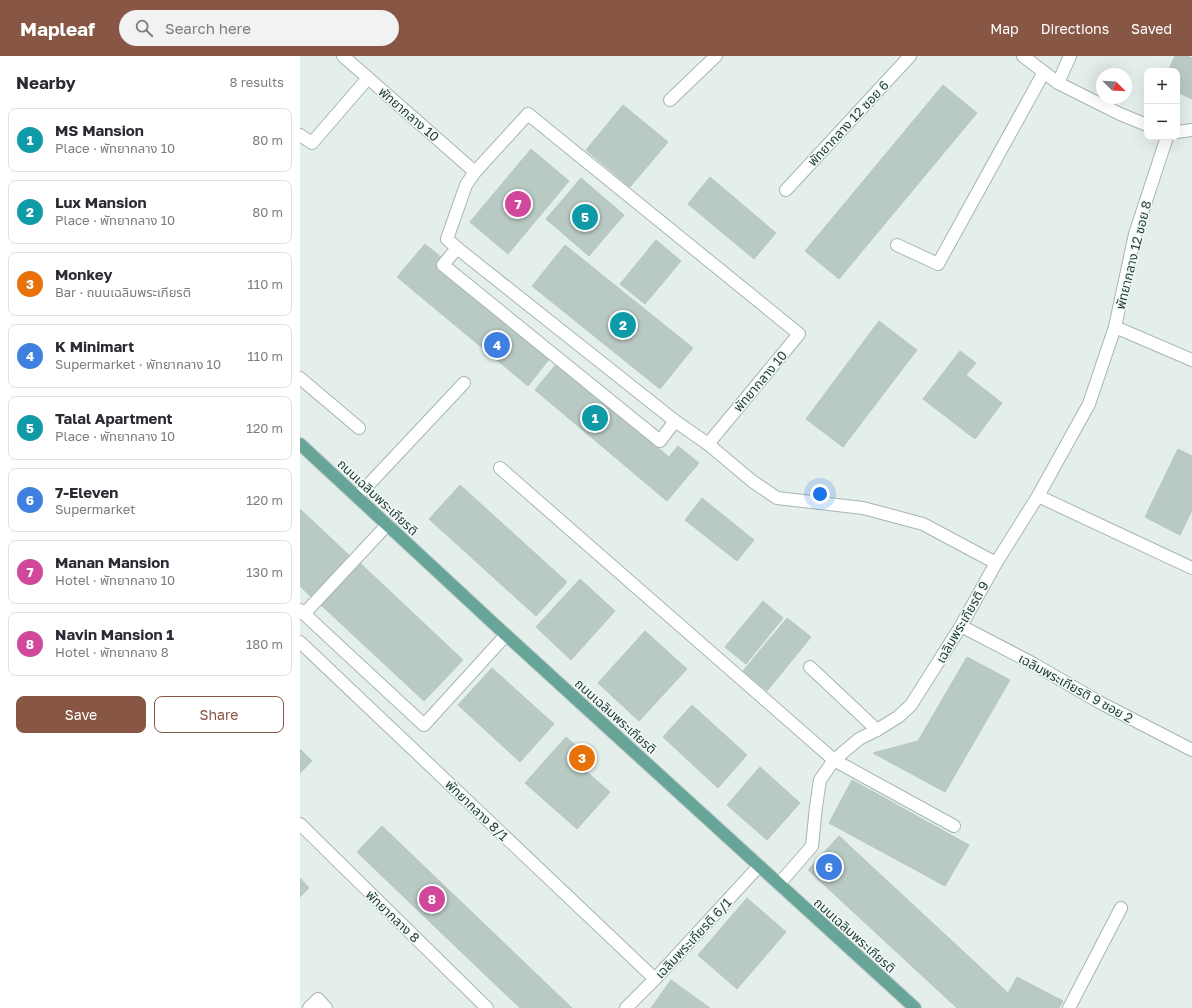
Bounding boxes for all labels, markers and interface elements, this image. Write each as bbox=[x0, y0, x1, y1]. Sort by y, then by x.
search box bbox=[119, 10, 399, 46]
text: Mapleaf bbox=[20, 17, 95, 40]
icon: search bbox=[133, 17, 155, 39]
text: Search here bbox=[165, 19, 251, 37]
text: Map bbox=[990, 20, 1019, 37]
text: Directions bbox=[1041, 20, 1109, 37]
text: Saved bbox=[1131, 20, 1172, 37]
north arrow bbox=[1096, 68, 1132, 104]
map controls bbox=[1144, 68, 1180, 140]
button: + bbox=[1144, 68, 1180, 104]
text: Nearby bbox=[16, 72, 76, 93]
text: 8 results bbox=[230, 74, 284, 90]
street label: พัทยากลาง 12 ซอย 6 bbox=[804, 77, 892, 169]
street label: พัทยากลาง 10 bbox=[375, 83, 443, 145]
button: − bbox=[1144, 104, 1180, 140]
text: MS Mansion bbox=[55, 121, 144, 139]
text: 1 bbox=[27, 132, 33, 148]
text: 80 m bbox=[252, 132, 283, 148]
text: Place · พัทยากลาง 10 bbox=[55, 140, 175, 156]
pin: 7 bbox=[505, 189, 531, 219]
text: Lux Mansion bbox=[55, 193, 147, 211]
street label: พัทยากลาง 12 ซอย 8 bbox=[1112, 199, 1154, 311]
pin: 5 bbox=[572, 202, 598, 232]
text: 2 bbox=[26, 204, 34, 220]
text: 80 m bbox=[252, 204, 283, 220]
text: Place · พัทยากลาง 10 bbox=[55, 212, 175, 228]
text: Monkey bbox=[55, 265, 112, 283]
text: 3 bbox=[26, 276, 34, 292]
text: 110 m bbox=[248, 276, 283, 292]
text: Bar · ถนนเฉลิมพระเกียรติ bbox=[55, 284, 191, 300]
pin: 2 bbox=[610, 310, 636, 340]
pin: 4 bbox=[484, 330, 510, 360]
text: K Minimart bbox=[55, 337, 134, 355]
street label: พัทยากลาง 10 bbox=[730, 347, 790, 415]
text: 4 bbox=[26, 348, 34, 364]
text: 110 m bbox=[248, 348, 283, 364]
text: Supermarket · พัทยากลาง 10 bbox=[55, 356, 221, 372]
pin: 1 bbox=[582, 403, 608, 433]
text: Talal Apartment bbox=[55, 409, 173, 427]
text: 5 bbox=[26, 420, 34, 436]
text: 120 m bbox=[246, 420, 283, 436]
text: Place · พัทยากลาง 10 bbox=[55, 428, 175, 444]
street label: ถนนเฉลิมพระเกียรติ bbox=[334, 456, 422, 538]
text: 7-Eleven bbox=[55, 483, 118, 501]
your location bbox=[810, 484, 830, 504]
text: 6 bbox=[26, 492, 34, 508]
text: 120 m bbox=[246, 492, 283, 508]
text: Supermarket bbox=[55, 501, 136, 517]
text: Manan Mansion bbox=[55, 553, 169, 571]
text: 7 bbox=[26, 564, 34, 580]
text: 130 m bbox=[246, 564, 283, 580]
text: Hotel · พัทยากลาง 10 bbox=[55, 572, 175, 588]
street label: เฉลิมพระเกียรติ 9 bbox=[932, 578, 992, 666]
text: Navin Mansion 1 bbox=[55, 625, 174, 643]
text: 8 bbox=[26, 636, 34, 652]
text: 180 m bbox=[246, 636, 283, 652]
text: Hotel · พัทยากลาง 8 bbox=[55, 644, 169, 660]
street label: เฉลิมพระเกียรติ 9 ซอย 2 bbox=[1016, 650, 1136, 726]
street label: ถนนเฉลิมพระเกียรติ bbox=[572, 675, 660, 757]
button: Save bbox=[16, 696, 146, 733]
button: Share bbox=[154, 696, 284, 733]
pin: 3 bbox=[569, 743, 595, 773]
street label: พัทยากลาง 8/1 bbox=[442, 776, 512, 844]
pin: 6 bbox=[816, 852, 842, 882]
pin: 8 bbox=[419, 884, 445, 914]
street label: พัทยากลาง 8 bbox=[363, 886, 423, 946]
street label: เฉลิมพระเกียรติ 6/1 bbox=[652, 894, 734, 982]
street label: ถนนเฉลิมพระเกียรติ bbox=[811, 894, 899, 976]

